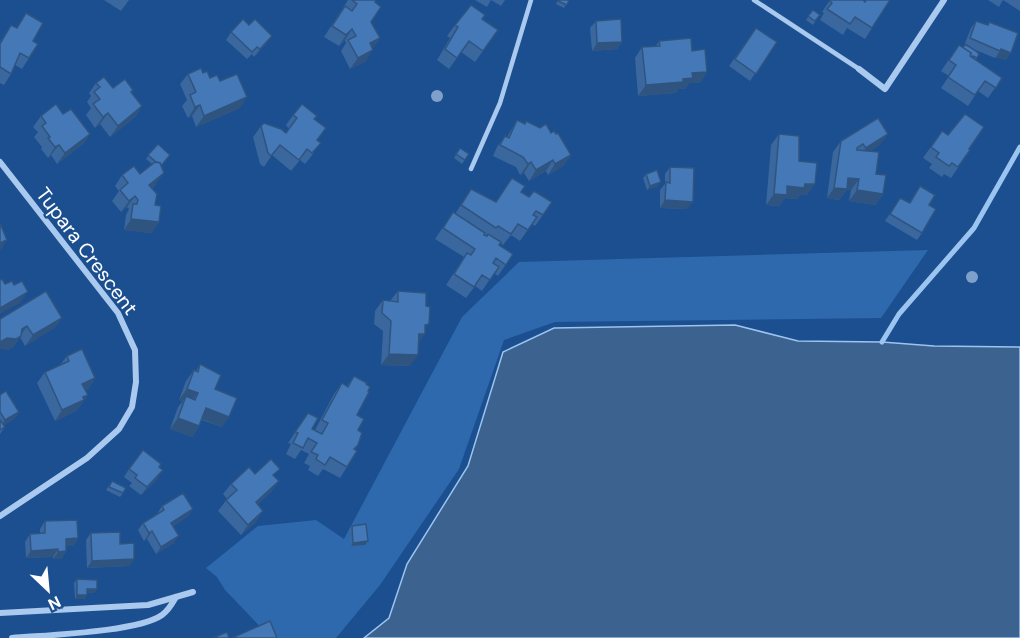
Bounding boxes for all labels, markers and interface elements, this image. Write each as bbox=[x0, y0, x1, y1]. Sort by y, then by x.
street label: Tupara Crescent bbox=[30, 182, 144, 320]
north arrow bbox=[18, 560, 78, 620]
text: N bbox=[45, 591, 64, 615]

